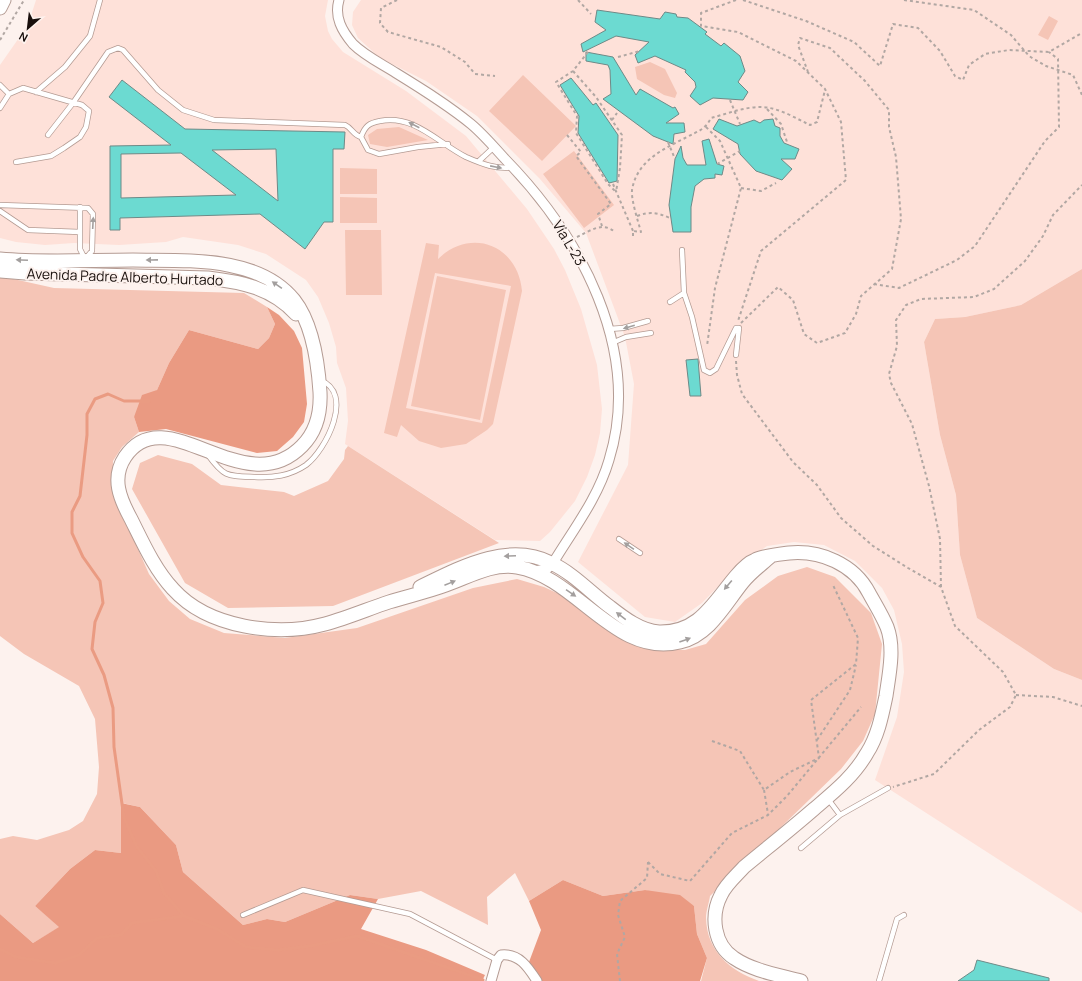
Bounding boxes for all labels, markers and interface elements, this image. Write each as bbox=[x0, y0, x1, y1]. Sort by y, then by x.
north arrow bbox=[8, 8, 48, 48]
text: N bbox=[16, 29, 30, 46]
one-way arrow bbox=[408, 122, 420, 128]
one-way arrow bbox=[490, 165, 502, 171]
one-way arrow bbox=[90, 216, 96, 229]
street label: Vía L-23 bbox=[548, 217, 590, 269]
one-way arrow bbox=[15, 257, 28, 263]
one-way arrow bbox=[146, 257, 158, 264]
street label: Avenida Padre Alberto Hurtado bbox=[26, 264, 224, 289]
one-way arrow bbox=[272, 281, 282, 289]
one-way arrow bbox=[622, 324, 634, 330]
one-way arrow bbox=[624, 542, 634, 550]
one-way arrow bbox=[504, 552, 516, 559]
one-way arrow bbox=[445, 580, 457, 586]
one-way arrow bbox=[724, 580, 733, 590]
one-way arrow bbox=[566, 589, 576, 597]
one-way arrow bbox=[616, 611, 627, 620]
one-way arrow bbox=[679, 637, 691, 643]

